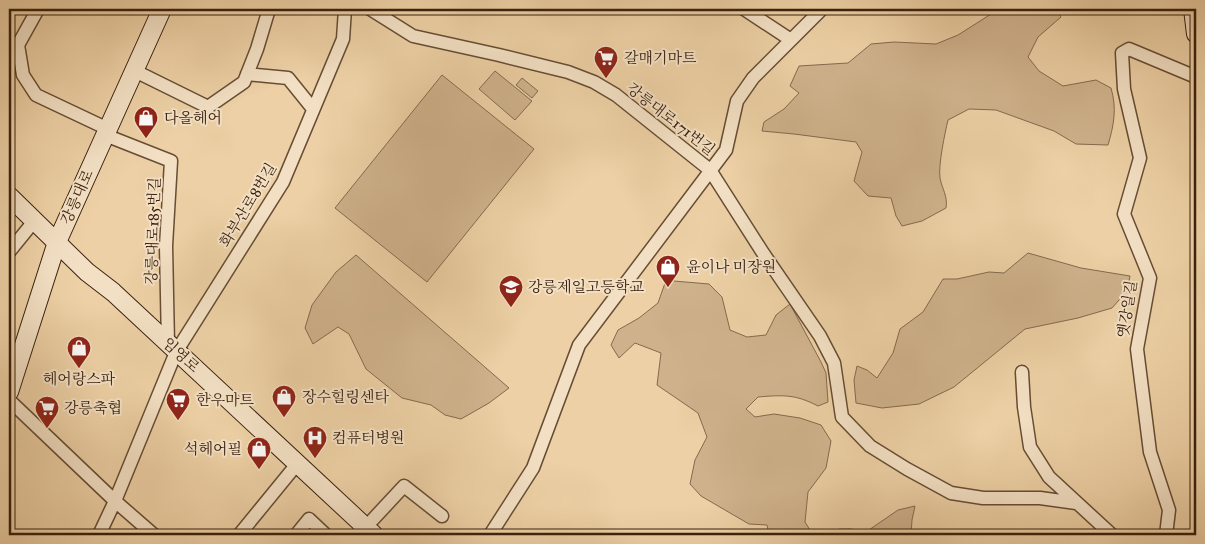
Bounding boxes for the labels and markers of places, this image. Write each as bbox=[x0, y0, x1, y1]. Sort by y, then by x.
supermarket icon: 갈매기마트 bbox=[593, 45, 619, 79]
place label: 갈매기마트 bbox=[624, 49, 697, 67]
shop icon: 다올헤어 bbox=[133, 105, 159, 139]
place label: 다올헤어 bbox=[164, 109, 222, 127]
shop icon: 윤이나 미장원 bbox=[655, 254, 681, 288]
place label: 윤이나 미장원 bbox=[686, 258, 776, 276]
school or university icon: 강릉제일고등학교 bbox=[498, 274, 524, 308]
place label: 강릉제일고등학교 bbox=[528, 278, 644, 296]
shop icon: 헤어랑스파 bbox=[66, 335, 92, 369]
place label: 헤어랑스파 bbox=[43, 370, 116, 388]
shop icon: 장수힐링센타 bbox=[271, 384, 297, 418]
supermarket icon: 한우마트 bbox=[165, 387, 191, 421]
place label: 장수힐링센타 bbox=[302, 388, 389, 406]
place label: 한우마트 bbox=[196, 391, 254, 409]
supermarket icon: 강릉축협 bbox=[34, 395, 60, 429]
place label: 강릉축협 bbox=[64, 399, 122, 417]
hospital icon: 컴퓨터병원 bbox=[302, 425, 328, 459]
place label: 컴퓨터병원 bbox=[332, 429, 404, 447]
shop icon: 석헤어필 bbox=[246, 436, 272, 470]
place label: 석헤어필 bbox=[184, 440, 242, 458]

